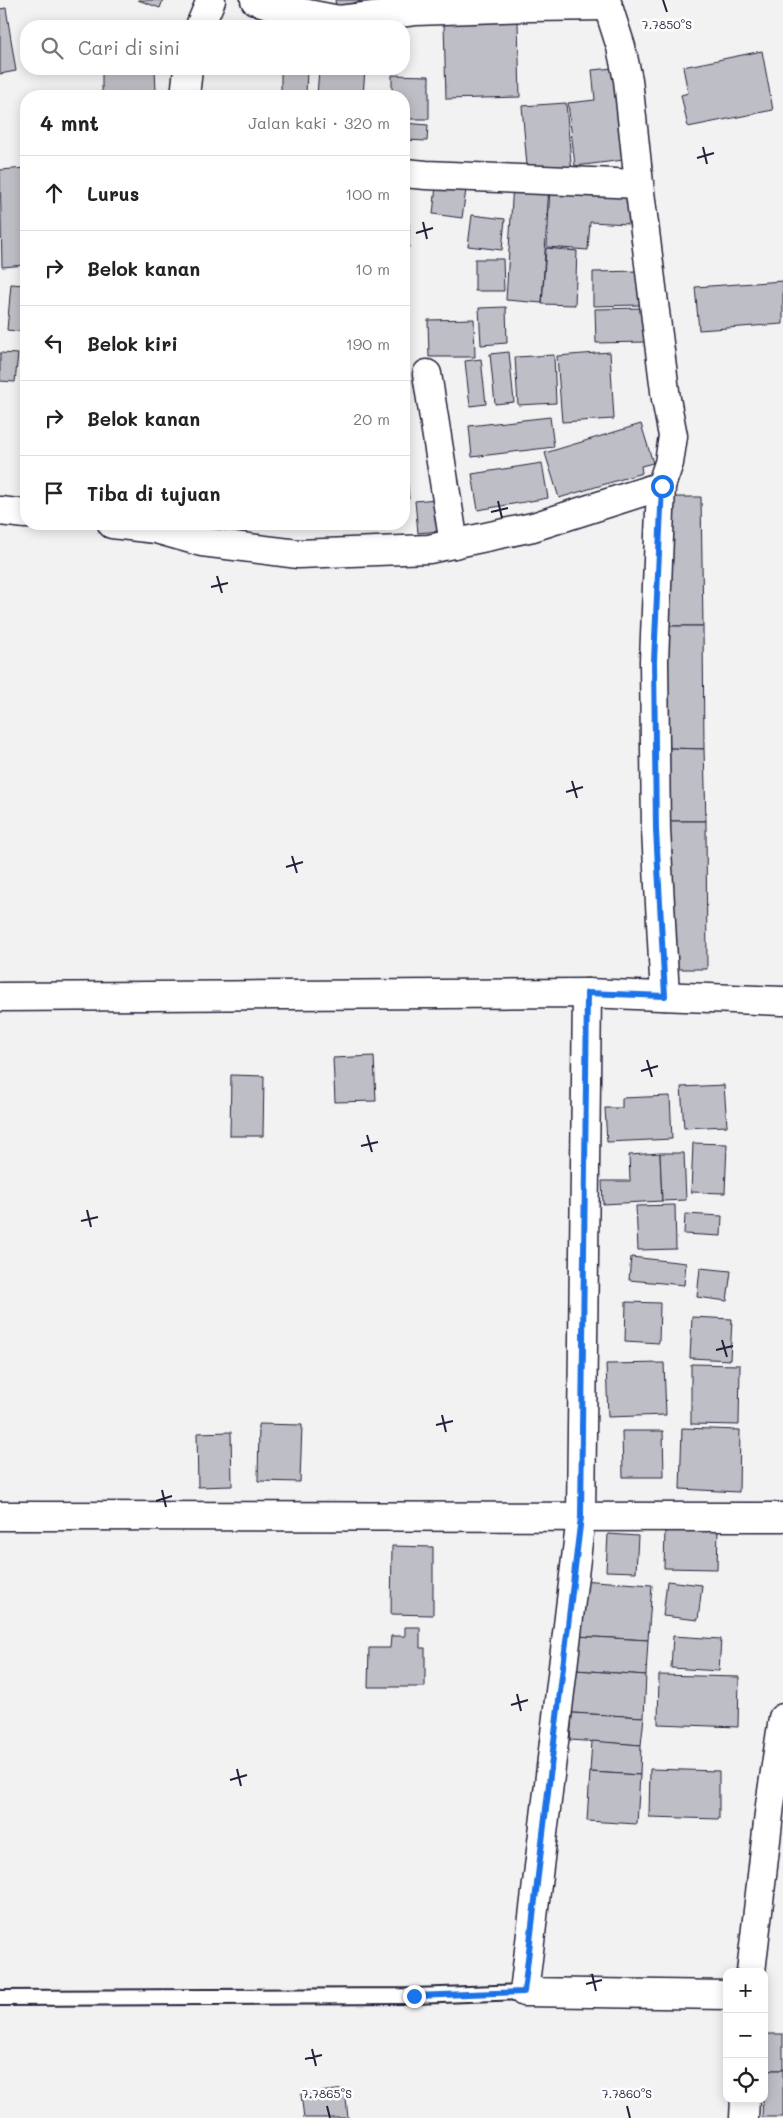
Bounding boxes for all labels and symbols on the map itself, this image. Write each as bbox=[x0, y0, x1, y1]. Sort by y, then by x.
text: 7.7850°S bbox=[642, 16, 692, 32]
route start bbox=[651, 475, 674, 498]
route end bbox=[403, 1985, 426, 2008]
text: 7.7865°S bbox=[302, 2085, 352, 2101]
text: 7.7860°S bbox=[602, 2085, 652, 2101]

